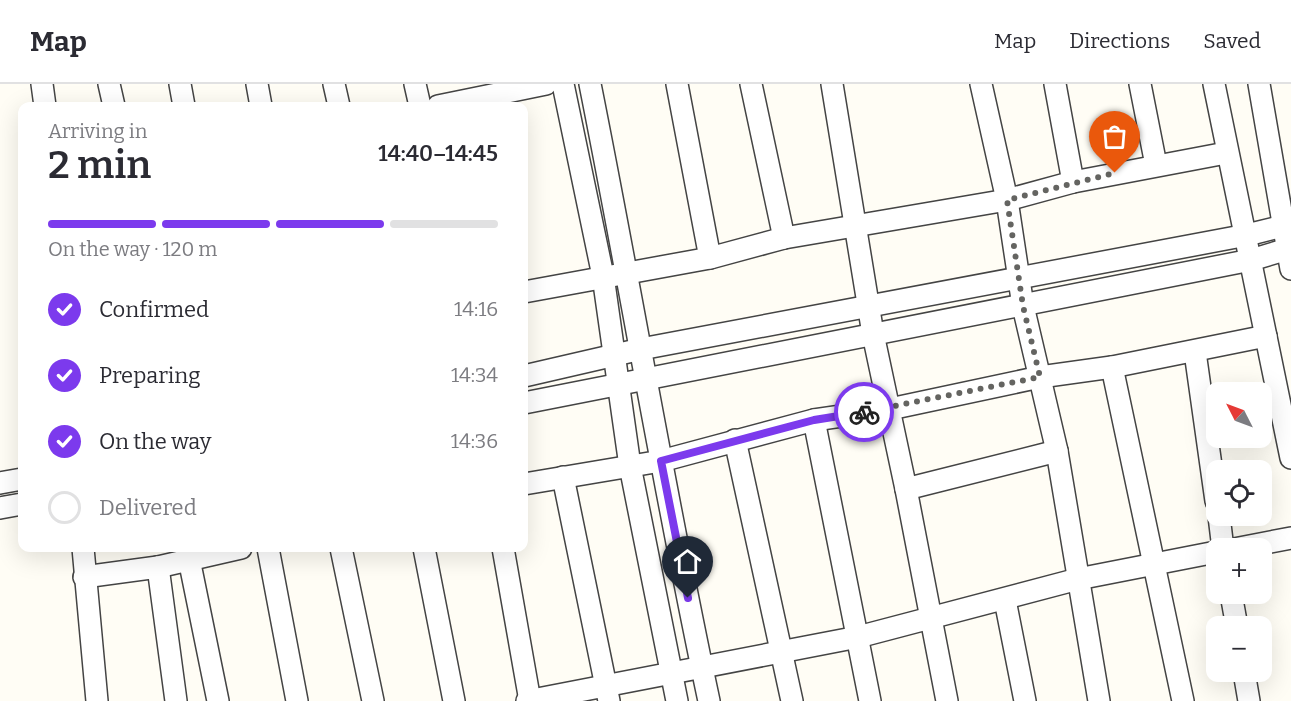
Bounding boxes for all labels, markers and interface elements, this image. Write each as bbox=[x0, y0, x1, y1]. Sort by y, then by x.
text: Map bbox=[30, 25, 87, 58]
text: Map bbox=[994, 28, 1036, 54]
text: Directions bbox=[1069, 28, 1170, 54]
text: Saved bbox=[1203, 28, 1261, 54]
pin bbox=[1089, 111, 1140, 173]
text: Arriving in bbox=[48, 119, 147, 143]
icon: bag bbox=[1098, 120, 1131, 153]
text: 14:40–14:45 bbox=[378, 140, 498, 167]
text: 2 min bbox=[48, 142, 151, 188]
text: On the way · 120 m bbox=[48, 237, 217, 261]
icon: check bbox=[48, 293, 81, 326]
text: Confirmed bbox=[99, 296, 209, 323]
text: 14:16 bbox=[454, 297, 498, 321]
icon: check bbox=[48, 359, 81, 392]
text: Preparing bbox=[99, 362, 201, 389]
text: 14:34 bbox=[451, 363, 498, 387]
courier bbox=[834, 382, 894, 442]
north arrow bbox=[1206, 382, 1272, 448]
map controls bbox=[1206, 382, 1272, 682]
icon: bike bbox=[848, 396, 881, 429]
icon: check bbox=[48, 425, 81, 458]
text: On the way bbox=[99, 428, 211, 455]
text: 14:36 bbox=[451, 429, 498, 453]
button: locate bbox=[1206, 460, 1272, 526]
text: Delivered bbox=[99, 494, 197, 521]
pin bbox=[662, 536, 713, 598]
button: + bbox=[1206, 538, 1272, 604]
icon: home bbox=[671, 545, 704, 578]
button: − bbox=[1206, 616, 1272, 682]

